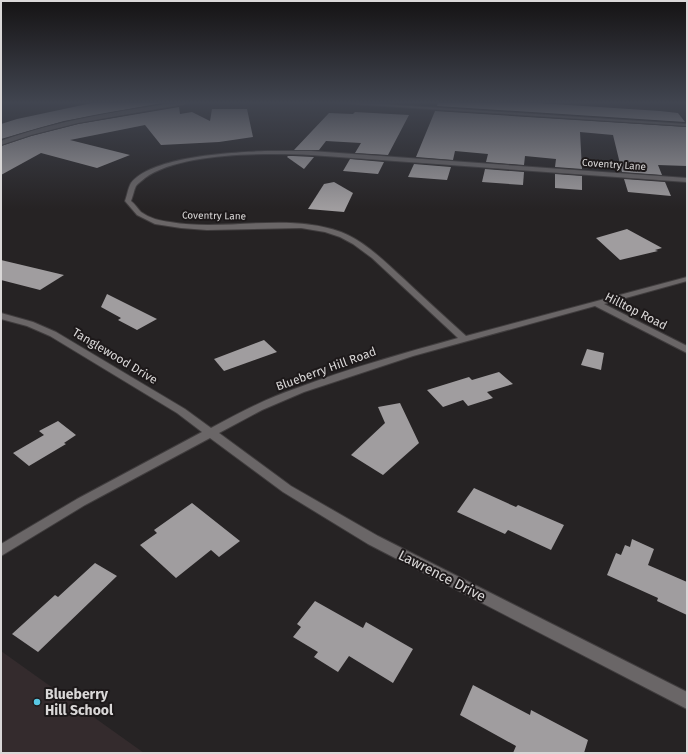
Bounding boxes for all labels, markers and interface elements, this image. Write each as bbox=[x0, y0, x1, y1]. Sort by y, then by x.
street label: Coventry Lane bbox=[582, 157, 646, 173]
street label: Coventry Lane bbox=[182, 209, 246, 223]
street label: Hilltop Road bbox=[603, 289, 669, 333]
street label: Tanglewood Drive bbox=[70, 325, 160, 387]
street label: Blueberry Hill Road bbox=[274, 344, 378, 394]
street label: Lawrence Drive bbox=[395, 547, 489, 605]
place label: Blueberry Hill School bbox=[45, 686, 114, 719]
marker: Blueberry Hill School bbox=[32, 697, 42, 707]

